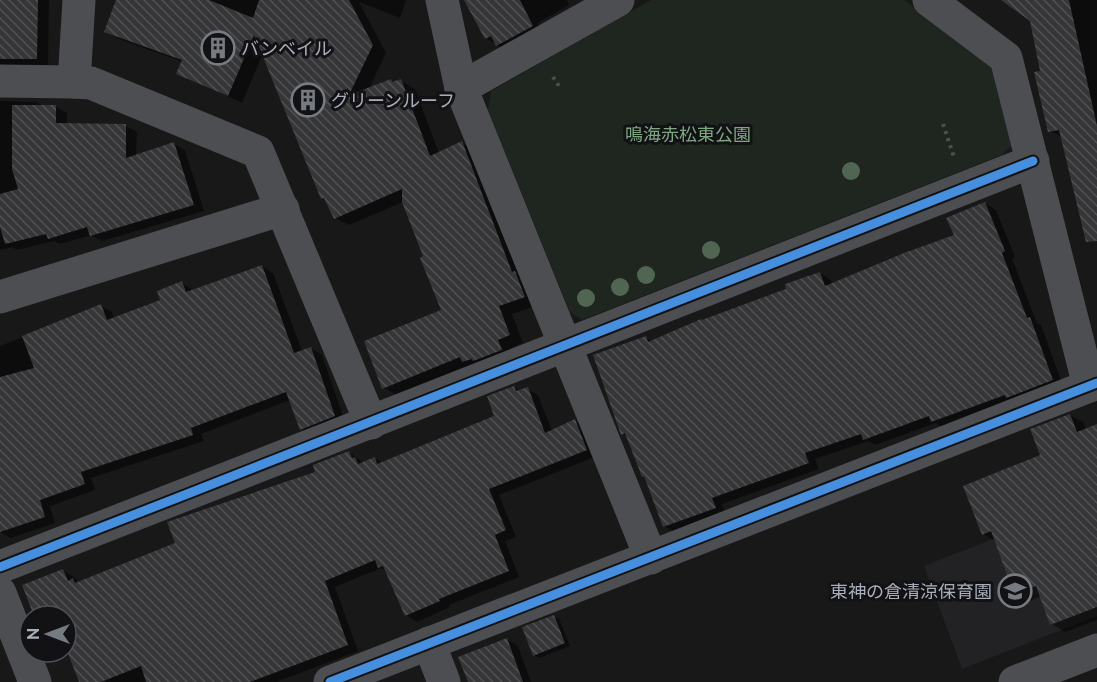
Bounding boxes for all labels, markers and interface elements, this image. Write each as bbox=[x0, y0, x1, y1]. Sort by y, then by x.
building icon: バンベイル bbox=[200, 30, 236, 66]
place label: バンベイル bbox=[241, 38, 332, 59]
building icon: グリーンルーフ bbox=[290, 82, 326, 118]
place label: グリーンルーフ bbox=[331, 90, 455, 111]
park label: 鳴海赤松東公園 bbox=[625, 124, 751, 145]
school or university icon: 東神の倉清涼保育園 bbox=[997, 573, 1033, 609]
place label: 東神の倉清涼保育園 bbox=[830, 581, 992, 602]
north arrow bbox=[18, 604, 78, 664]
text: N bbox=[24, 628, 43, 640]

